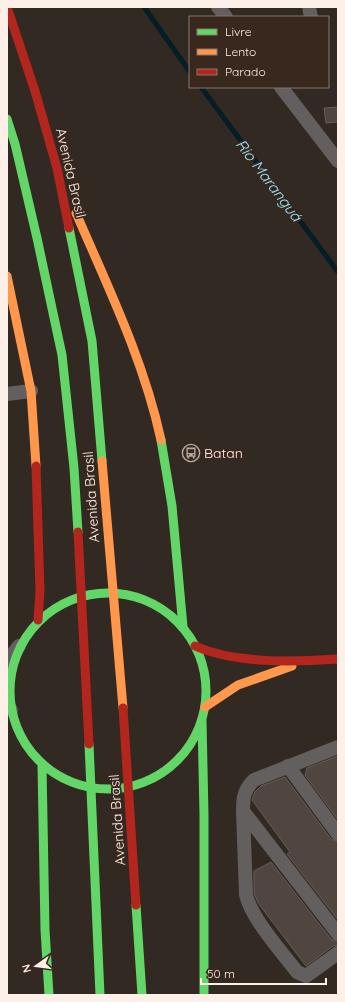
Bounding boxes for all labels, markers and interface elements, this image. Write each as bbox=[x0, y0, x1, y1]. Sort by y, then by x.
legend bbox=[189, 16, 329, 88]
text: Livre bbox=[225, 24, 252, 39]
text: Lento bbox=[225, 44, 256, 59]
text: Parado bbox=[225, 64, 266, 79]
street label: Avenida Brasil bbox=[52, 126, 90, 220]
water label: Rio Maranguá bbox=[232, 135, 307, 226]
bus stop icon: Batan bbox=[181, 443, 201, 463]
place label: Batan bbox=[204, 444, 243, 462]
street label: Avenida Brasil bbox=[79, 451, 103, 543]
street label: Avenida Brasil bbox=[105, 774, 129, 866]
north arrow bbox=[16, 946, 56, 986]
scale bar bbox=[201, 960, 326, 986]
text: N bbox=[19, 963, 34, 974]
text: 50 m bbox=[207, 966, 235, 981]

